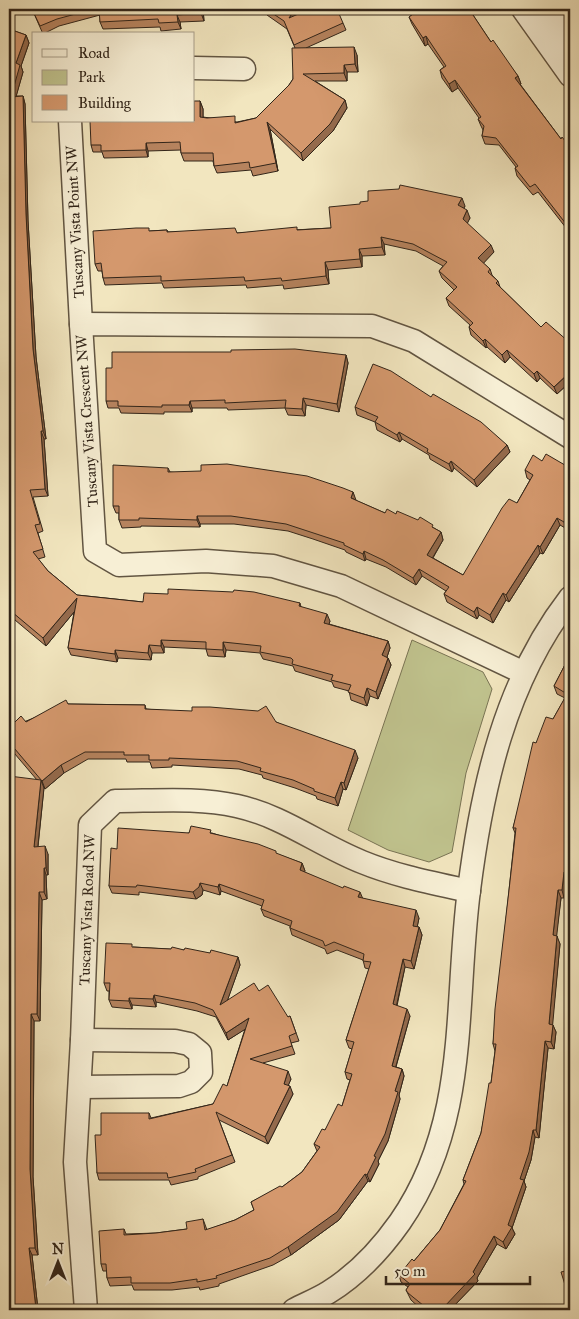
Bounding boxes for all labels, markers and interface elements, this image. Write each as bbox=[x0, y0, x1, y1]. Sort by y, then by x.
legend bbox=[32, 32, 195, 122]
text: Road bbox=[78, 44, 110, 62]
text: Park bbox=[78, 68, 105, 86]
text: Building bbox=[78, 94, 132, 112]
street label: Tuscany Vista Point NW bbox=[62, 145, 88, 299]
street label: Tuscany Vista Crescent NW bbox=[72, 333, 102, 508]
street label: Tuscany Vista Road NW bbox=[75, 833, 99, 986]
north arrow bbox=[32, 1236, 82, 1286]
text: N bbox=[52, 1241, 64, 1258]
scale bar bbox=[386, 1254, 530, 1286]
text: 50 m bbox=[394, 1262, 426, 1280]

